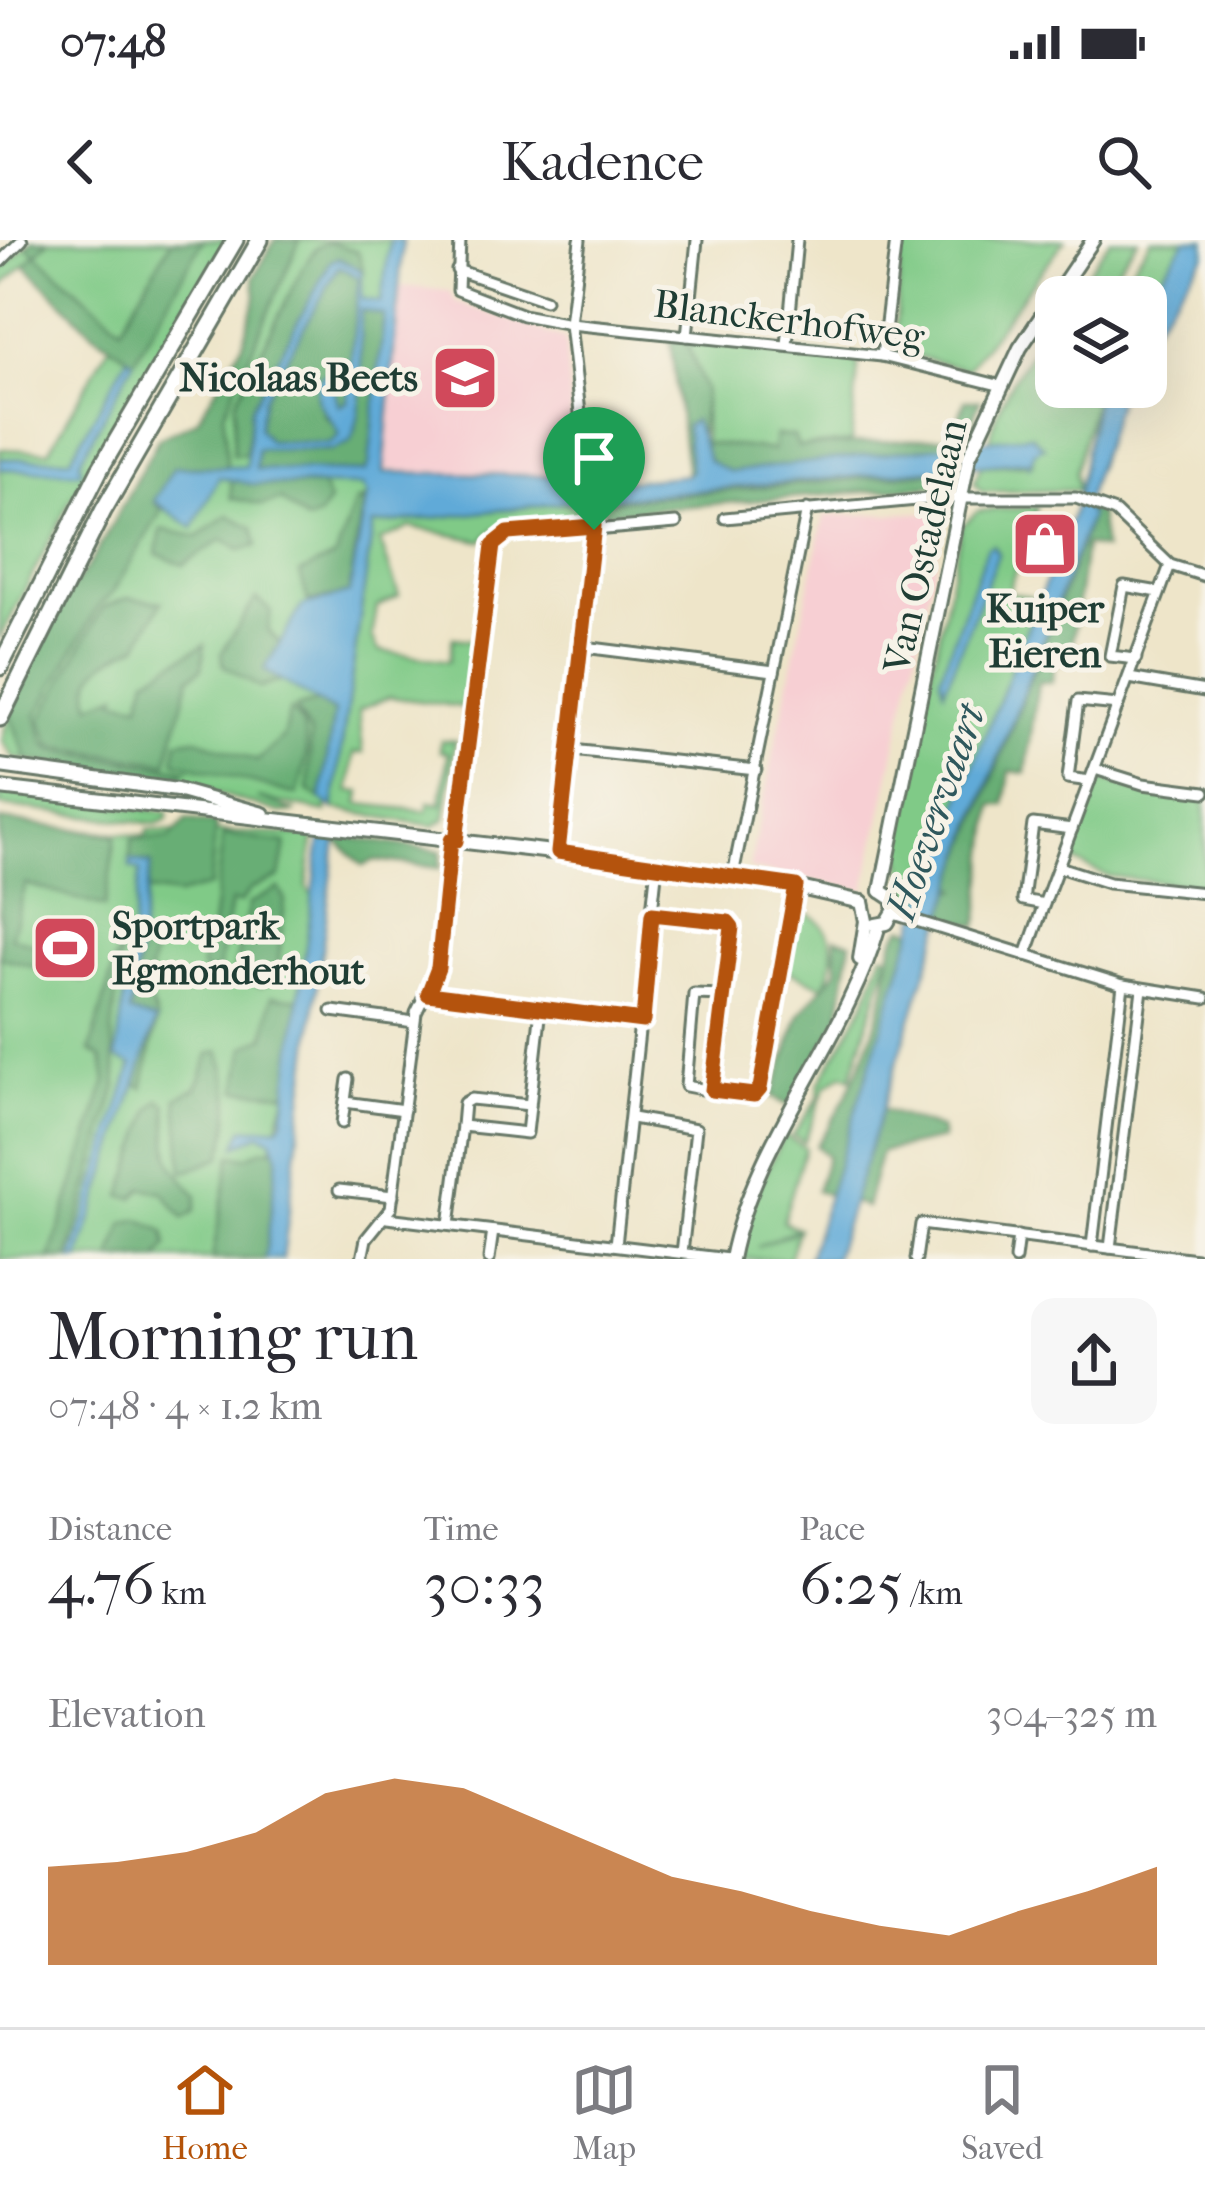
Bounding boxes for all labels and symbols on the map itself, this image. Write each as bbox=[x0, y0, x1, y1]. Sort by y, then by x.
street label: Blanckerhofweg bbox=[651, 281, 928, 360]
school or university icon: Nicolaas Beets bbox=[430, 343, 500, 413]
place label: Nicolaas Beets bbox=[179, 355, 418, 401]
pin bbox=[543, 407, 645, 530]
street label: Van Ostadelaan bbox=[873, 414, 977, 678]
shop icon: Kuiper Eieren bbox=[1010, 509, 1080, 579]
place label: Kuiper Eieren bbox=[986, 586, 1105, 677]
water label: Hoevervaart bbox=[876, 696, 996, 928]
place label: Sportpark Egmonderhout bbox=[112, 903, 366, 994]
sports icon: Sportpark Egmonderhout bbox=[30, 913, 100, 983]

